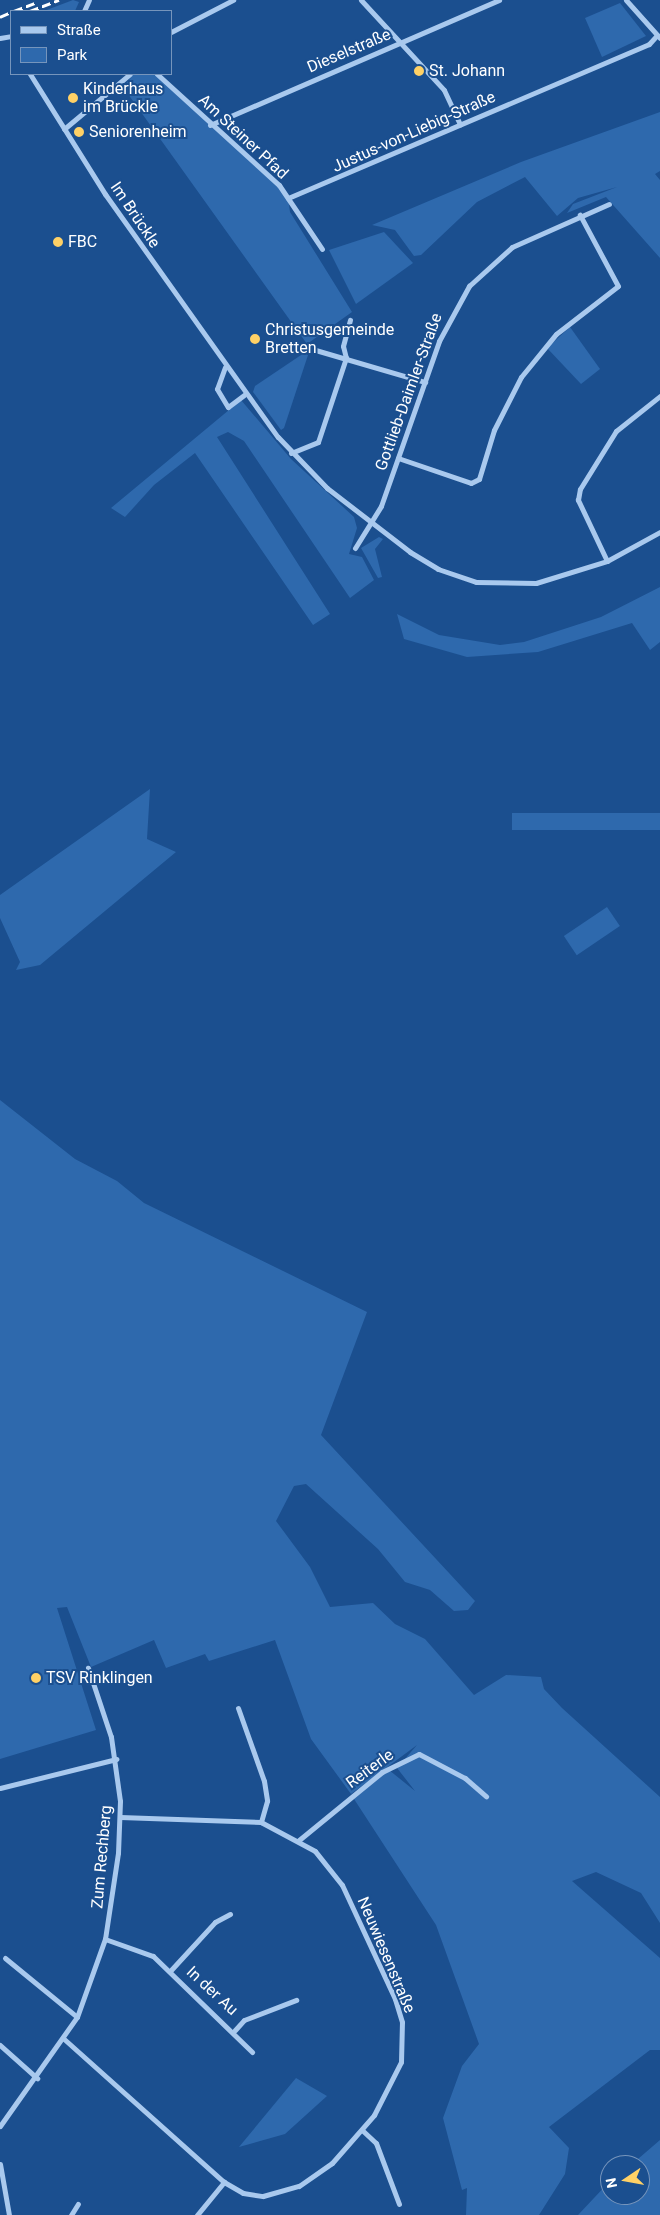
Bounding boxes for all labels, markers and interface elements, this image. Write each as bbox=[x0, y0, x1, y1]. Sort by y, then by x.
legend bbox=[10, 10, 172, 75]
text: Straße bbox=[57, 21, 101, 39]
street label: Dieselstraße bbox=[304, 25, 394, 77]
text: Park bbox=[57, 46, 87, 64]
place label: St. Johann bbox=[429, 61, 505, 81]
marker: St. Johann bbox=[413, 65, 425, 77]
place label: Kinderhaus im Brückle bbox=[83, 79, 163, 117]
street label: Justus-von-Liebig-Straße bbox=[329, 87, 499, 177]
street label: Am Steiner Pfad bbox=[194, 91, 292, 183]
marker: Kinderhaus im Brückle bbox=[67, 92, 79, 104]
place label: Seniorenheim bbox=[89, 122, 187, 142]
marker: Seniorenheim bbox=[73, 126, 85, 138]
street label: Im Brückle bbox=[106, 178, 164, 252]
place label: FBC bbox=[68, 232, 97, 252]
marker: FBC bbox=[52, 236, 64, 248]
street label: Gottlieb-Daimler-Straße bbox=[372, 311, 446, 473]
place label: Christusgemeinde Bretten bbox=[265, 320, 394, 358]
marker: Christusgemeinde Bretten bbox=[249, 333, 261, 345]
place label: TSV Rinklingen bbox=[46, 1668, 153, 1688]
marker: TSV Rinklingen bbox=[30, 1672, 42, 1684]
street label: Reiterle bbox=[343, 1745, 397, 1793]
street label: Zum Rechberg bbox=[88, 1805, 116, 1909]
street label: Neuwiesenstraße bbox=[353, 1894, 419, 2016]
street label: In der Au bbox=[182, 1962, 242, 2020]
north arrow bbox=[600, 2155, 650, 2205]
text: N bbox=[602, 2176, 620, 2189]

